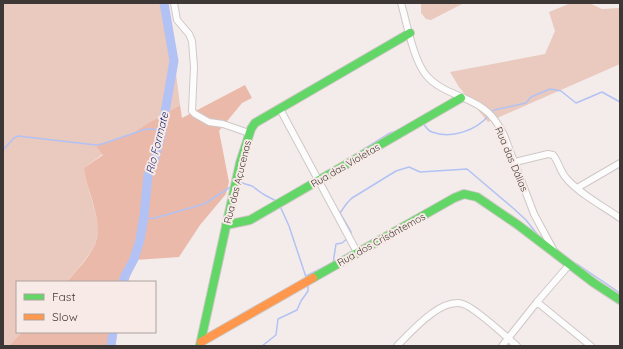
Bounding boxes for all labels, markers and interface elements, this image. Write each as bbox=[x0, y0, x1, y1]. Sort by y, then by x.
water label: Rio Formate bbox=[143, 110, 172, 175]
street label: Rua das Dálias bbox=[492, 125, 531, 194]
street label: Rua das Açucenas bbox=[221, 139, 254, 225]
street label: Rua das Violetas bbox=[308, 140, 382, 190]
street label: Rua dos Crisântemos bbox=[335, 210, 428, 269]
legend bbox=[16, 281, 156, 333]
text: Fast bbox=[52, 289, 76, 304]
text: Slow bbox=[52, 309, 78, 324]

